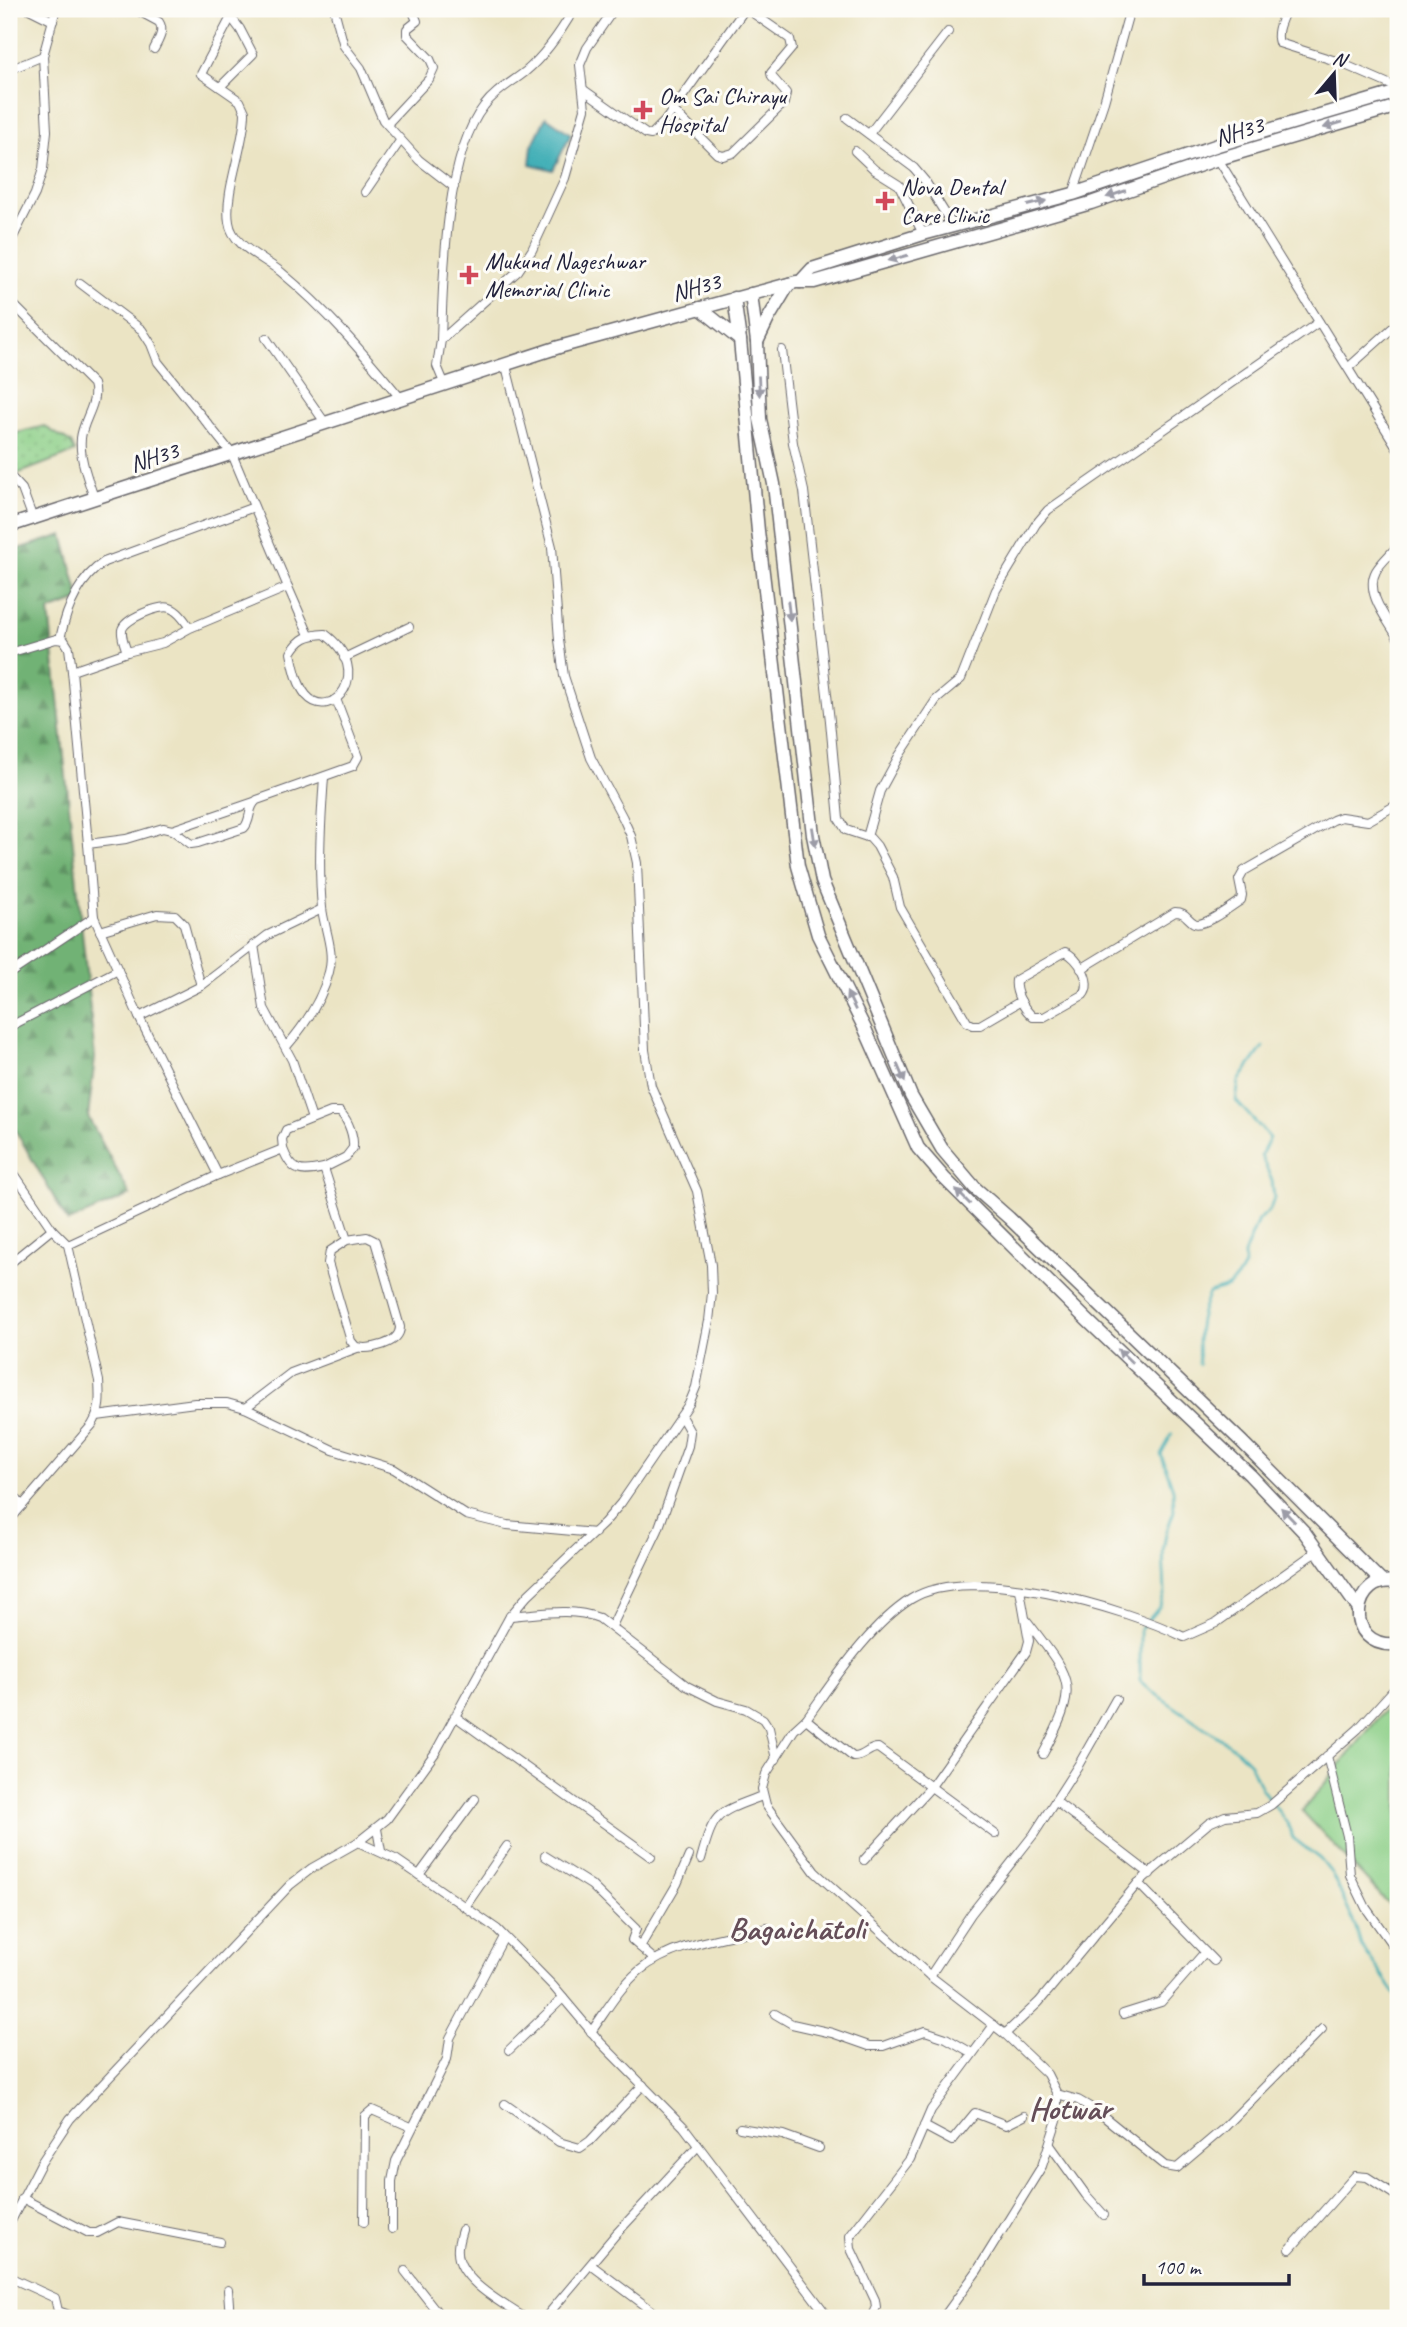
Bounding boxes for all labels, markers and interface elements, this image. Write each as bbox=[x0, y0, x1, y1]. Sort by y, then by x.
north arrow bbox=[1298, 38, 1368, 108]
text: N bbox=[1330, 46, 1352, 73]
place label: Om Sai Chirayu Hospital bbox=[659, 81, 788, 139]
marker: Om Sai Chirayu Hospital bbox=[633, 100, 653, 120]
street label: NH33 bbox=[1211, 109, 1269, 153]
one-way arrow bbox=[1322, 121, 1343, 131]
place label: Nova Dental Care Clinic bbox=[901, 172, 1006, 230]
one-way arrow bbox=[1106, 189, 1127, 200]
marker: Nova Dental Care Clinic bbox=[875, 191, 895, 211]
one-way arrow bbox=[1027, 198, 1048, 208]
place label: Mukund Nageshwar Memorial Clinic bbox=[485, 246, 647, 304]
one-way arrow bbox=[887, 253, 908, 263]
marker: Mukund Nageshwar Memorial Clinic bbox=[459, 265, 479, 285]
street label: NH33 bbox=[668, 266, 726, 308]
one-way arrow bbox=[753, 375, 764, 397]
street label: NH33 bbox=[126, 434, 184, 479]
one-way arrow bbox=[783, 600, 794, 622]
one-way arrow bbox=[809, 826, 820, 848]
one-way arrow bbox=[846, 991, 857, 1011]
one-way arrow bbox=[896, 1062, 907, 1083]
one-way arrow bbox=[954, 1188, 971, 1205]
one-way arrow bbox=[1117, 1349, 1134, 1365]
one-way arrow bbox=[1280, 1507, 1296, 1524]
district label: Bagaichātoli bbox=[729, 1908, 869, 1949]
district label: Hotwār bbox=[1029, 2088, 1115, 2129]
scale bar bbox=[1144, 2243, 1290, 2287]
text: 100 m bbox=[1155, 2254, 1202, 2280]

